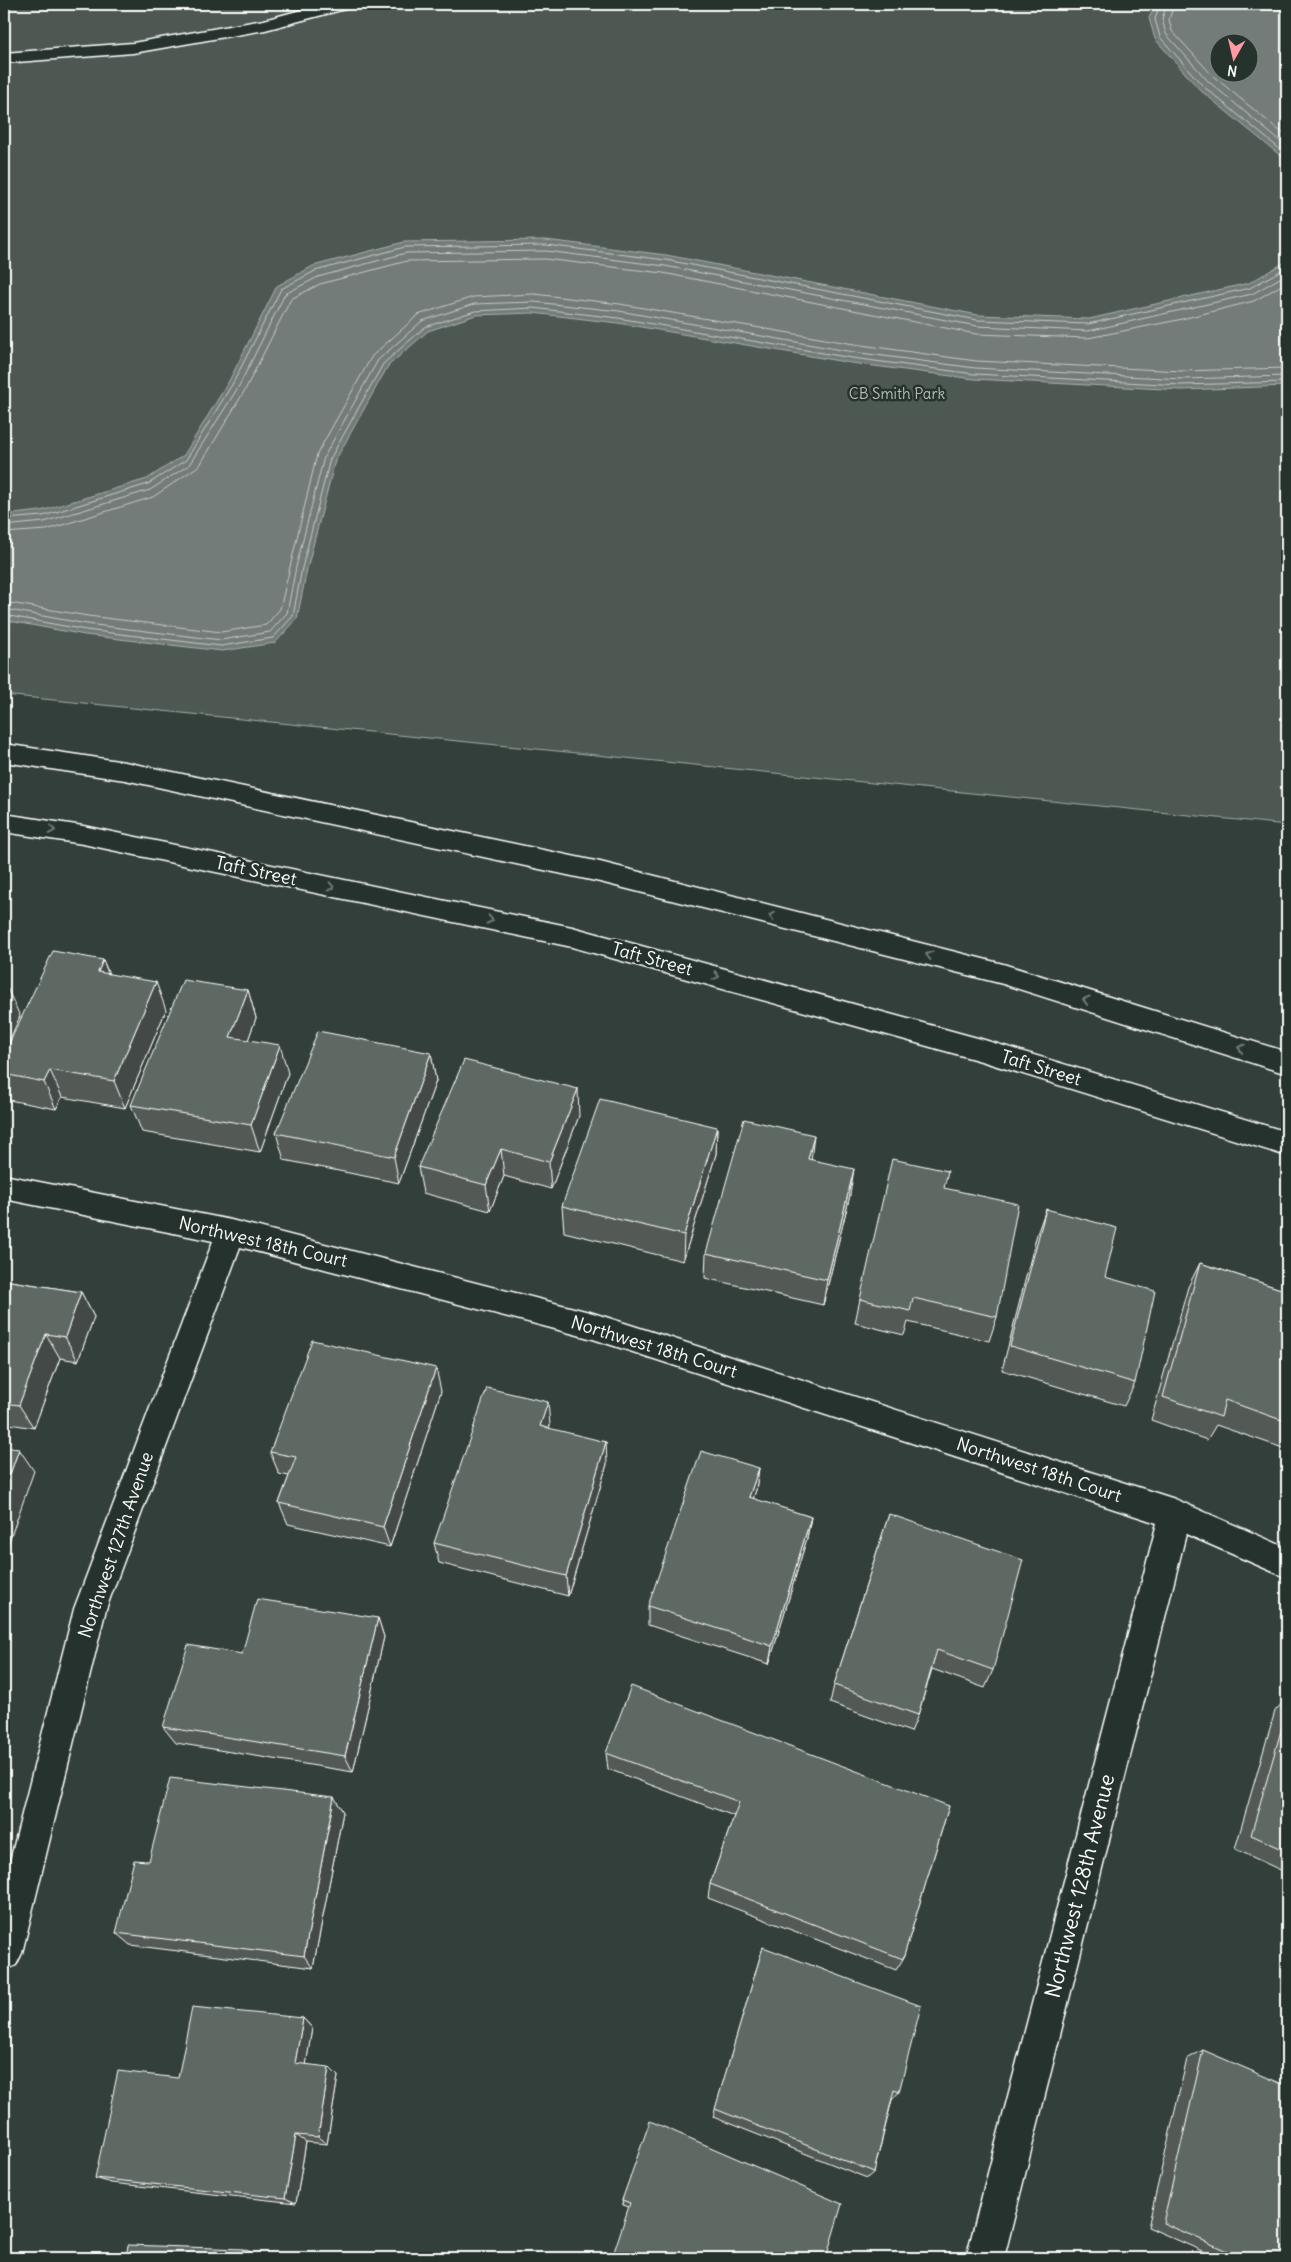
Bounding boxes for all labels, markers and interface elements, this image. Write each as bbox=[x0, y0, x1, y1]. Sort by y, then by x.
north arrow bbox=[1208, 32, 1258, 82]
text: N bbox=[1226, 61, 1238, 80]
park label: CB Smith Park bbox=[849, 384, 946, 403]
one-way arrow bbox=[48, 824, 56, 835]
street label: Taft Street bbox=[213, 851, 299, 890]
one-way arrow bbox=[327, 881, 336, 891]
one-way arrow bbox=[768, 911, 776, 921]
one-way arrow bbox=[486, 914, 495, 925]
street label: Taft Street bbox=[609, 937, 695, 980]
one-way arrow bbox=[926, 951, 934, 961]
one-way arrow bbox=[711, 971, 719, 981]
one-way arrow bbox=[1082, 996, 1090, 1006]
street label: Taft Street bbox=[998, 1044, 1084, 1091]
one-way arrow bbox=[1237, 1044, 1245, 1054]
street label: Northwest 18th Court bbox=[177, 1211, 350, 1272]
street label: Northwest 18th Court bbox=[568, 1310, 740, 1383]
street label: Northwest 18th Court bbox=[954, 1432, 1125, 1507]
street label: Northwest 127th Avenue bbox=[73, 1449, 158, 1641]
street label: Northwest 128th Avenue bbox=[1039, 1771, 1120, 2001]

